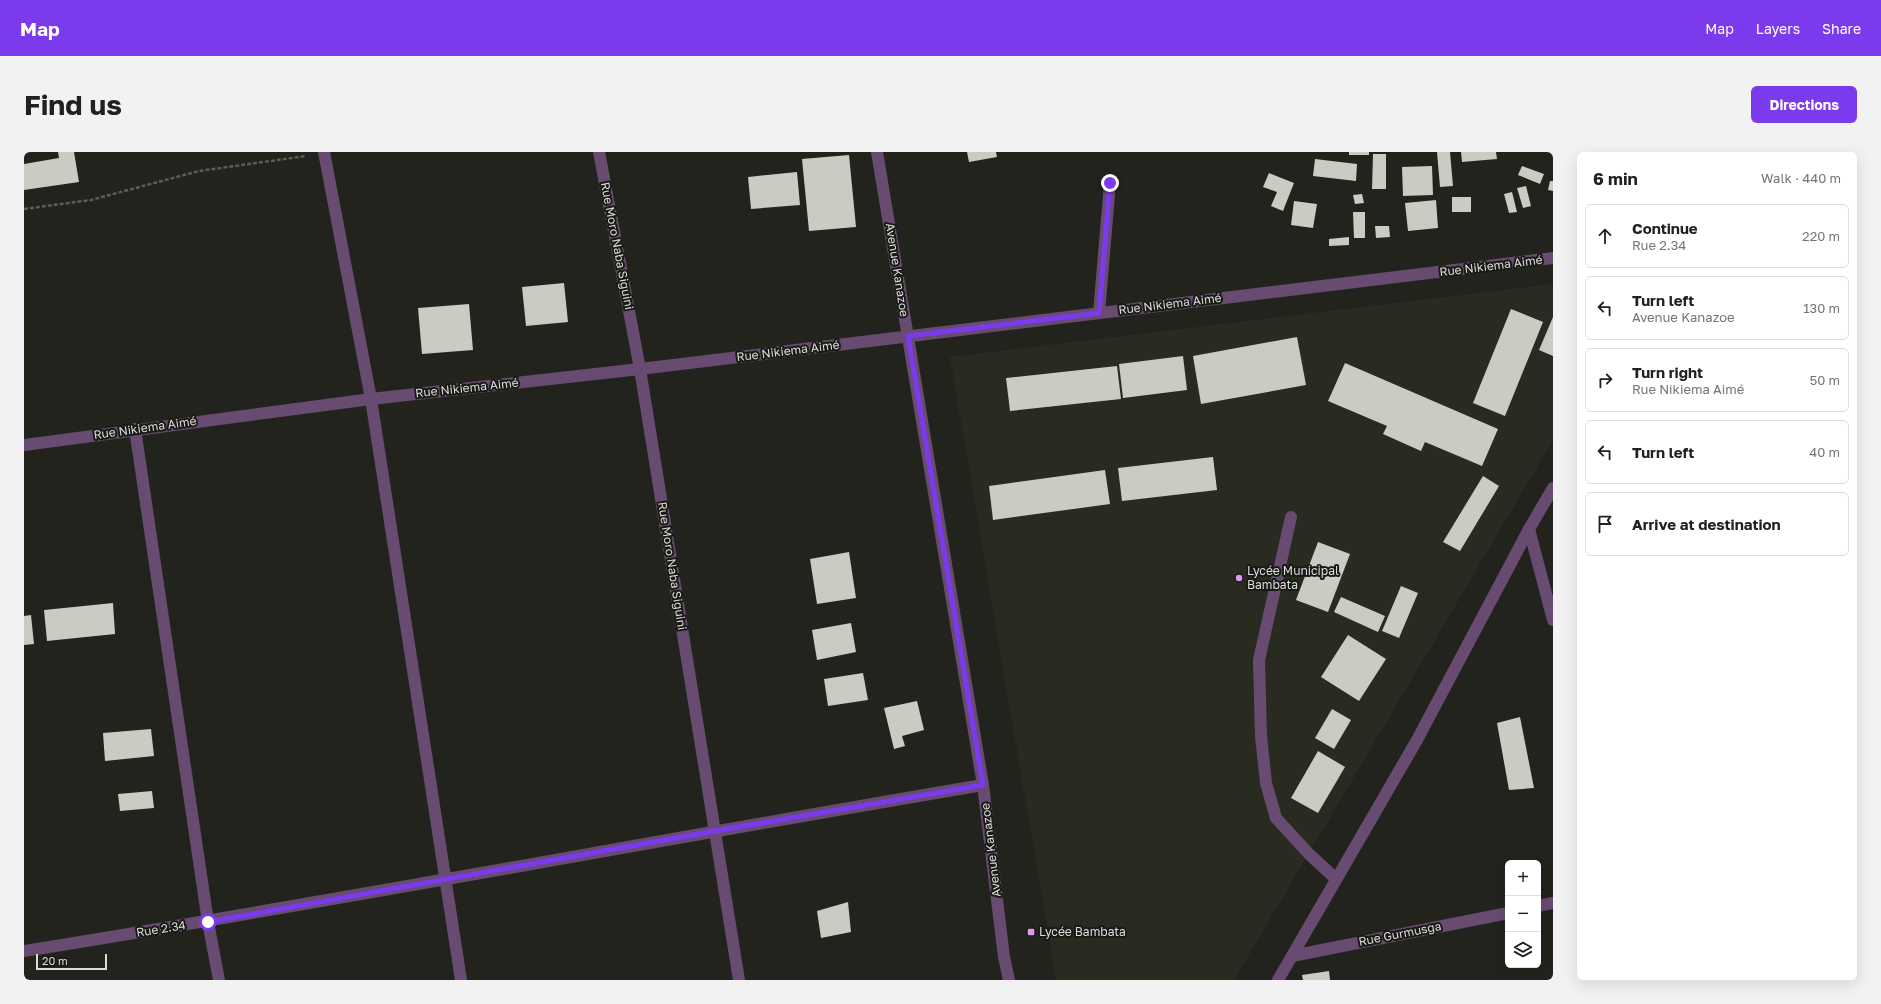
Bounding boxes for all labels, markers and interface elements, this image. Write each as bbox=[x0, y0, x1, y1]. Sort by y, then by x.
text: Map bbox=[20, 17, 60, 40]
text: Map bbox=[1705, 20, 1734, 37]
text: Layers bbox=[1756, 20, 1800, 37]
text: Share bbox=[1822, 20, 1861, 37]
button: Directions bbox=[1751, 86, 1857, 123]
text: Find us bbox=[24, 88, 122, 121]
text: 6 min bbox=[1593, 168, 1638, 189]
text: Walk · 440 m bbox=[1761, 170, 1841, 186]
route end bbox=[1101, 174, 1119, 192]
street label: Rue Moro Naba Siguini bbox=[598, 181, 637, 311]
text: Continue bbox=[1632, 219, 1698, 237]
street label: Avenue Kanazoe bbox=[883, 222, 912, 318]
icon: ahead bbox=[1594, 225, 1616, 247]
text: 220 m bbox=[1802, 228, 1840, 244]
text: Rue 2.34 bbox=[1632, 237, 1686, 253]
street label: Rue Nikiema Aimé bbox=[1439, 252, 1543, 279]
street label: Rue Nikiema Aimé bbox=[1118, 290, 1222, 317]
text: Turn left bbox=[1632, 291, 1694, 309]
icon: left bbox=[1594, 297, 1616, 319]
text: 130 m bbox=[1803, 300, 1840, 316]
text: Avenue Kanazoe bbox=[1632, 309, 1735, 325]
street label: Rue Nikiema Aimé bbox=[736, 337, 840, 364]
text: Turn right bbox=[1632, 363, 1703, 381]
icon: right bbox=[1594, 369, 1616, 391]
text: 50 m bbox=[1810, 372, 1840, 388]
street label: Rue Nikiema Aimé bbox=[415, 375, 519, 400]
text: Rue Nikiema Aimé bbox=[1632, 381, 1744, 397]
street label: Rue Nikiema Aimé bbox=[93, 413, 197, 442]
icon: left bbox=[1594, 441, 1616, 463]
text: Turn left bbox=[1632, 443, 1694, 461]
text: 40 m bbox=[1809, 444, 1840, 460]
street label: Rue Moro Naba Siguini bbox=[655, 501, 690, 631]
icon: arrive bbox=[1594, 513, 1616, 535]
text: Arrive at destination bbox=[1632, 515, 1781, 533]
place label: Lycée Municipal Bambata bbox=[1247, 563, 1339, 592]
marker: Lycée Municipal Bambata bbox=[1234, 573, 1244, 583]
street label: Avenue Kanazoe bbox=[977, 802, 1004, 898]
map controls bbox=[1505, 860, 1541, 968]
button: + bbox=[1505, 860, 1541, 896]
button: − bbox=[1505, 896, 1541, 932]
route start bbox=[199, 913, 217, 931]
street label: Rue 2.34 bbox=[135, 917, 187, 940]
street label: Rue Gurmusga bbox=[1357, 918, 1443, 949]
place label: Lycée Bambata bbox=[1039, 924, 1126, 939]
marker: Lycée Bambata bbox=[1026, 927, 1036, 937]
button: layers bbox=[1505, 932, 1541, 968]
scale bar bbox=[36, 952, 107, 971]
text: 20 m bbox=[42, 954, 68, 967]

